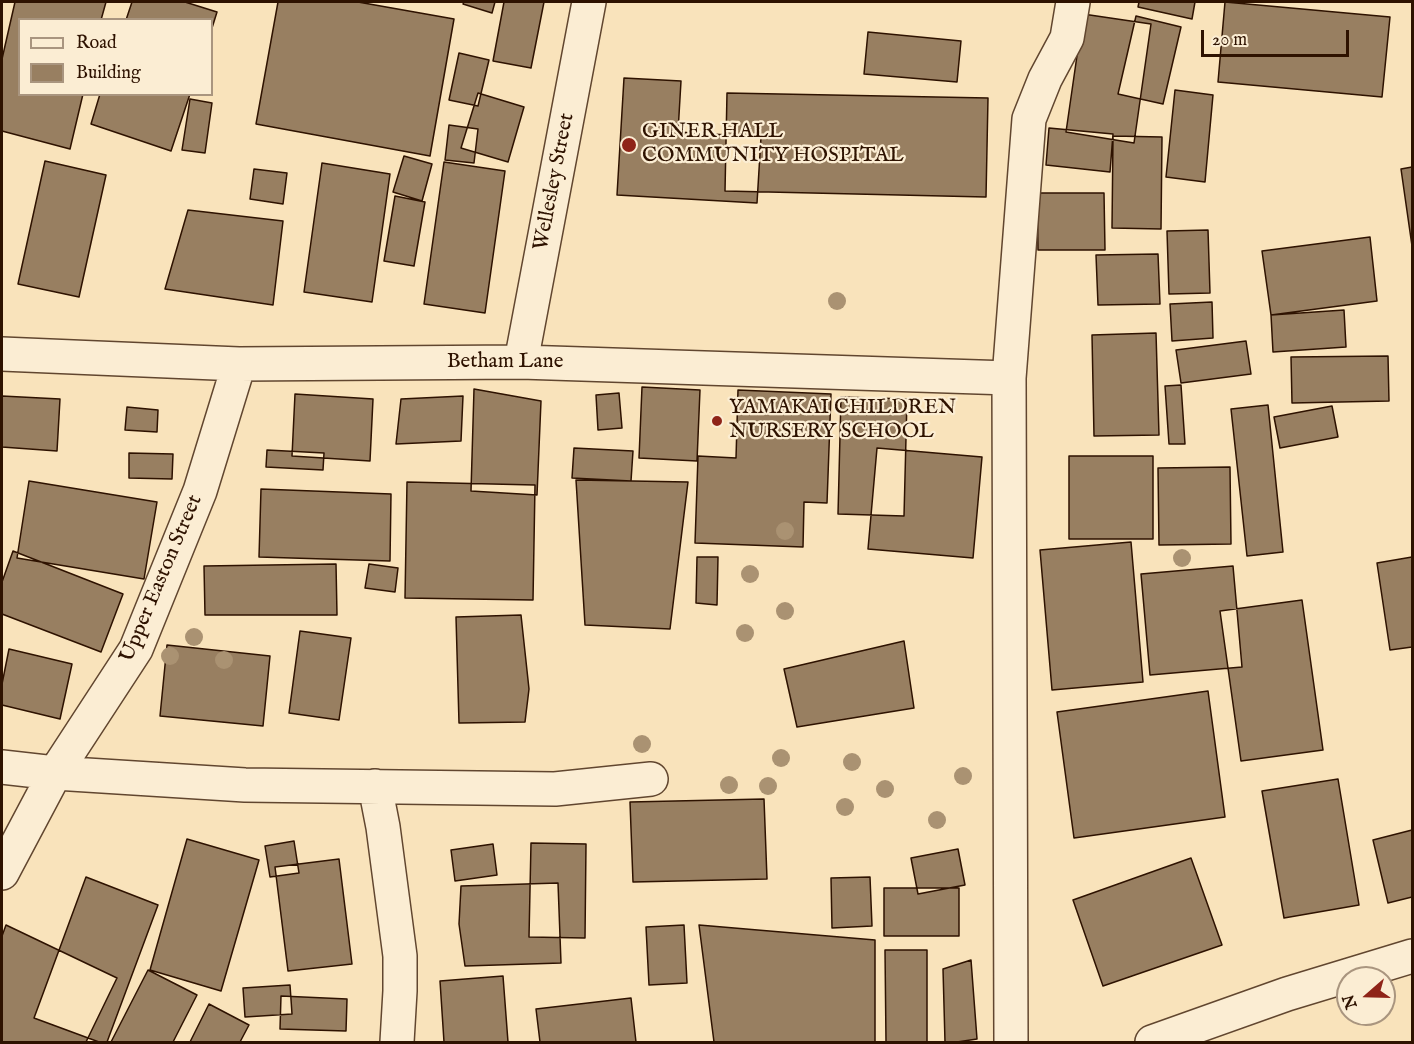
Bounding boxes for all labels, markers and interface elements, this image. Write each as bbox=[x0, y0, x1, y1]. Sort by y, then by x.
legend bbox=[18, 18, 213, 96]
scale bar bbox=[1204, 18, 1352, 56]
text: 20 m bbox=[1212, 29, 1247, 52]
text: Road bbox=[76, 32, 117, 55]
text: Building bbox=[76, 62, 141, 85]
street label: Wellesley Street bbox=[529, 111, 581, 253]
place label: GINER HALL COMMUNITY HOSPITAL bbox=[642, 120, 904, 170]
marker: GINER HALL COMMUNITY HOSPITAL bbox=[620, 136, 638, 154]
street label: Betham Lane bbox=[447, 350, 563, 376]
place label: YAMAKAI CHILDREN NURSERY SCHOOL bbox=[729, 396, 956, 446]
marker: YAMAKAI CHILDREN NURSERY SCHOOL bbox=[710, 414, 724, 428]
street label: Upper Easton Street bbox=[115, 492, 209, 666]
north arrow bbox=[1336, 966, 1396, 1026]
text: N bbox=[1339, 992, 1363, 1011]

